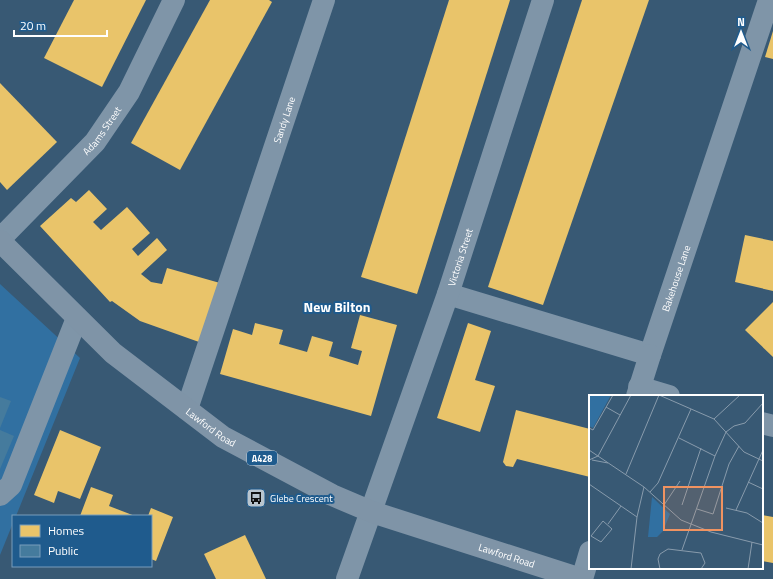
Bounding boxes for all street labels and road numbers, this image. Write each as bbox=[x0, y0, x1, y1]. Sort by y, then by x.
street label: Sandy Lane bbox=[269, 94, 299, 145]
street label: Adams Street bbox=[79, 103, 125, 158]
street label: Victoria Street bbox=[444, 226, 476, 288]
street label: Bakehouse Lane bbox=[658, 243, 694, 313]
street label: Lawford Road bbox=[183, 404, 239, 450]
road number: A428 bbox=[247, 451, 277, 465]
street label: Lawford Road bbox=[477, 539, 537, 571]

